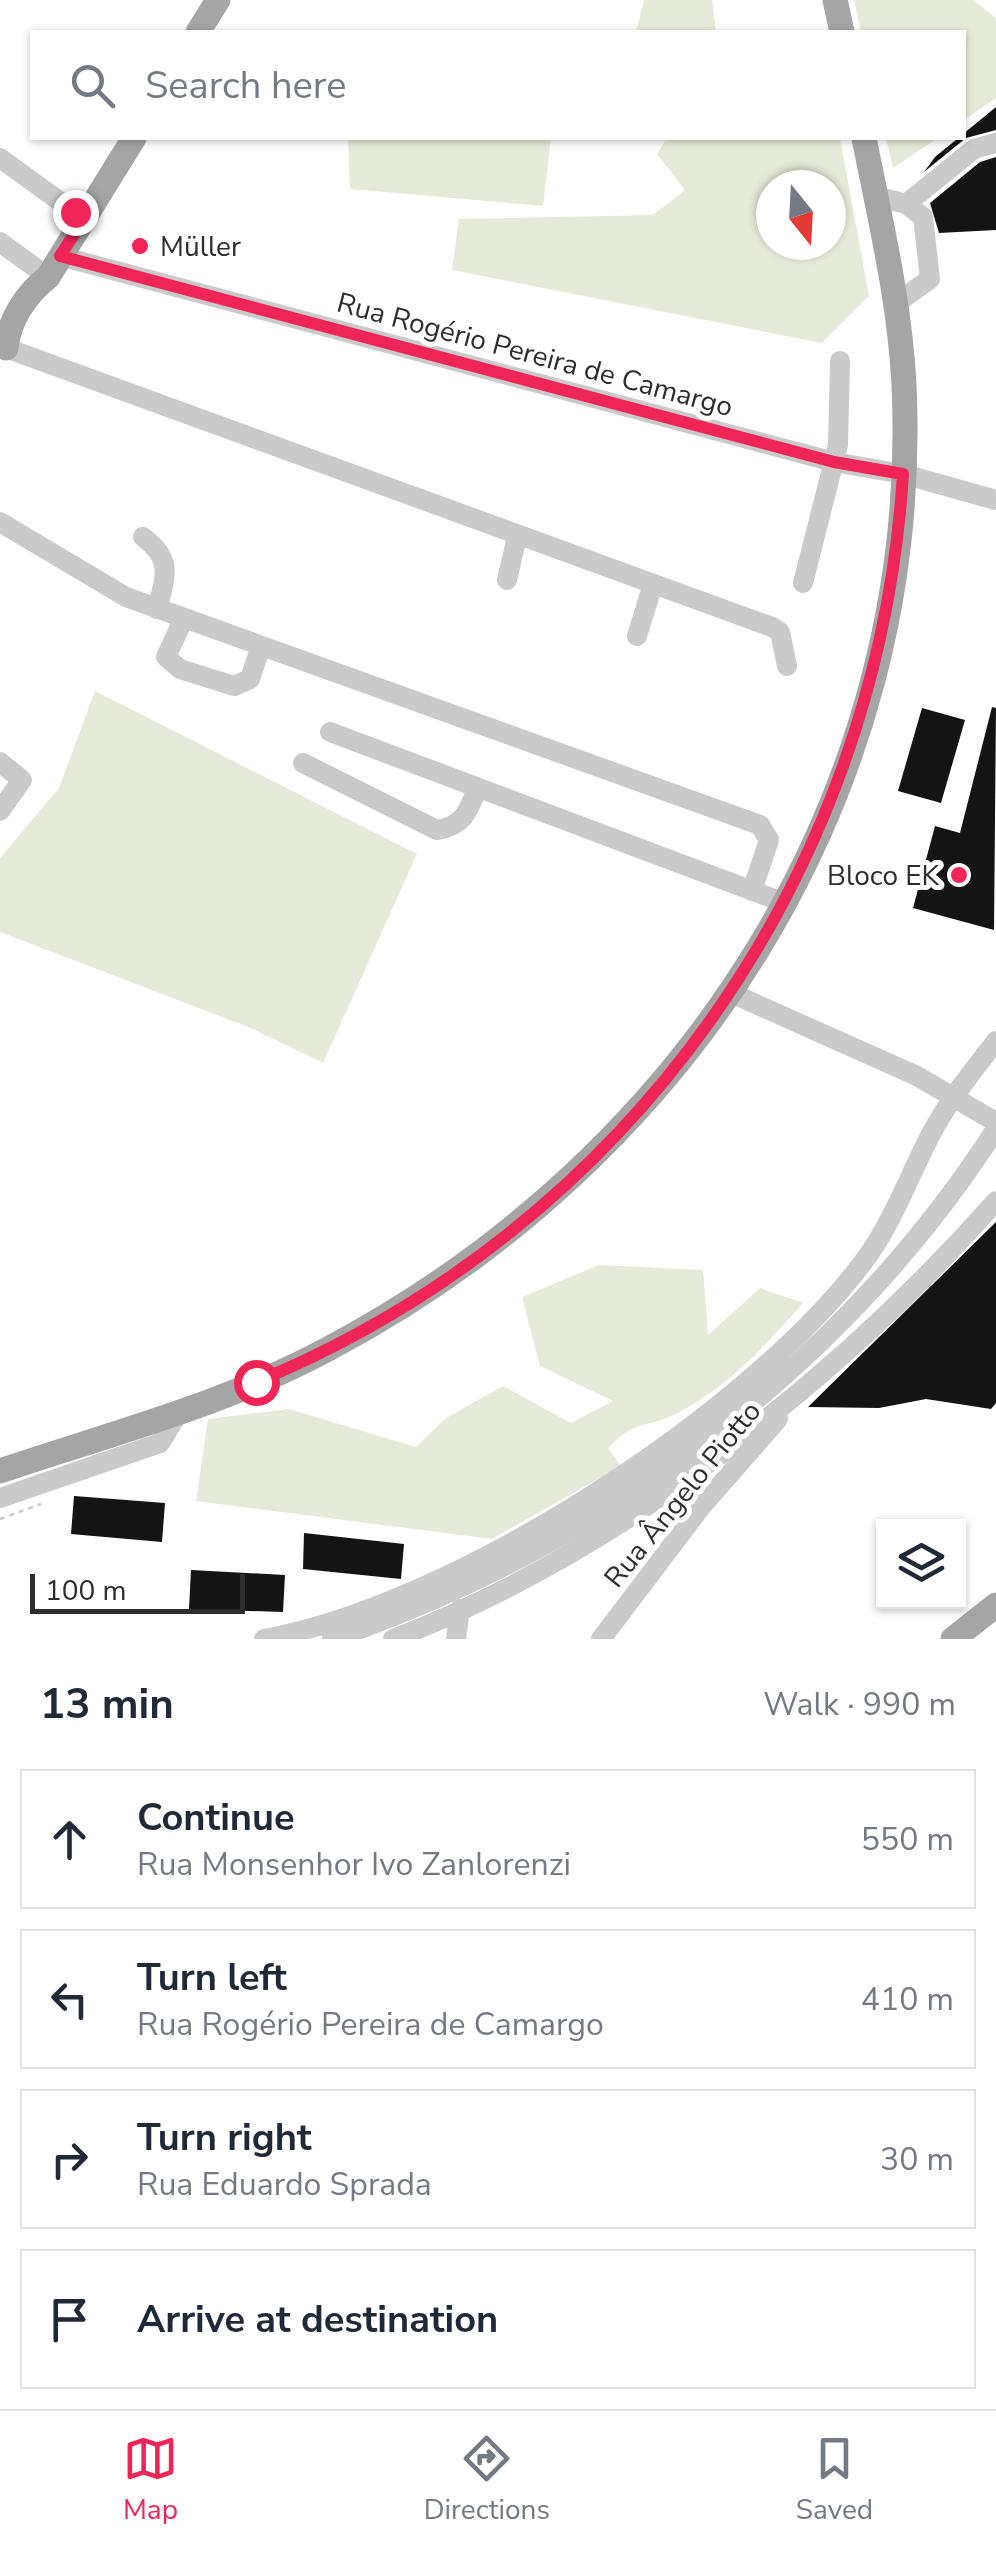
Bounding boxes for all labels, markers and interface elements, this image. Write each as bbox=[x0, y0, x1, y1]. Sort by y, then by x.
search box bbox=[30, 30, 966, 140]
icon: search bbox=[65, 58, 120, 113]
text: Search here bbox=[145, 60, 346, 111]
north arrow bbox=[756, 170, 846, 260]
route end bbox=[53, 190, 99, 236]
place label: Müller bbox=[160, 228, 241, 266]
marker: Müller bbox=[129, 235, 151, 257]
street label: Rua Rogério Pereira de Camargo bbox=[333, 284, 737, 426]
place label: Bloco EK bbox=[827, 857, 939, 895]
marker: Bloco EK bbox=[948, 864, 970, 886]
route start bbox=[234, 1360, 280, 1406]
street label: Rua Ângelo Piotto bbox=[596, 1394, 770, 1596]
map controls bbox=[876, 1519, 966, 1609]
button: layers bbox=[876, 1519, 966, 1609]
scale bar bbox=[30, 1569, 245, 1614]
text: 100 m bbox=[45, 1572, 127, 1610]
text: 13 min bbox=[40, 1676, 174, 1733]
text: Walk · 990 m bbox=[763, 1683, 956, 1726]
text: Continue bbox=[137, 1792, 295, 1843]
icon: ahead bbox=[42, 1812, 97, 1867]
text: 550 m bbox=[861, 1818, 954, 1861]
text: Rua Monsenhor Ivo Zanlorenzi bbox=[137, 1843, 571, 1886]
text: Turn left bbox=[137, 1952, 287, 2003]
icon: left bbox=[42, 1972, 97, 2027]
text: 410 m bbox=[861, 1978, 954, 2021]
text: Rua Rogério Pereira de Camargo bbox=[137, 2003, 604, 2046]
text: Turn right bbox=[137, 2112, 312, 2163]
icon: right bbox=[42, 2132, 97, 2187]
text: 30 m bbox=[880, 2138, 954, 2181]
text: Rua Eduardo Sprada bbox=[137, 2163, 432, 2206]
icon: arrive bbox=[42, 2292, 97, 2347]
text: Arrive at destination bbox=[137, 2294, 498, 2345]
tab: Map bbox=[123, 2431, 178, 2529]
tab: Directions bbox=[424, 2431, 550, 2529]
tab: Saved bbox=[796, 2431, 873, 2529]

